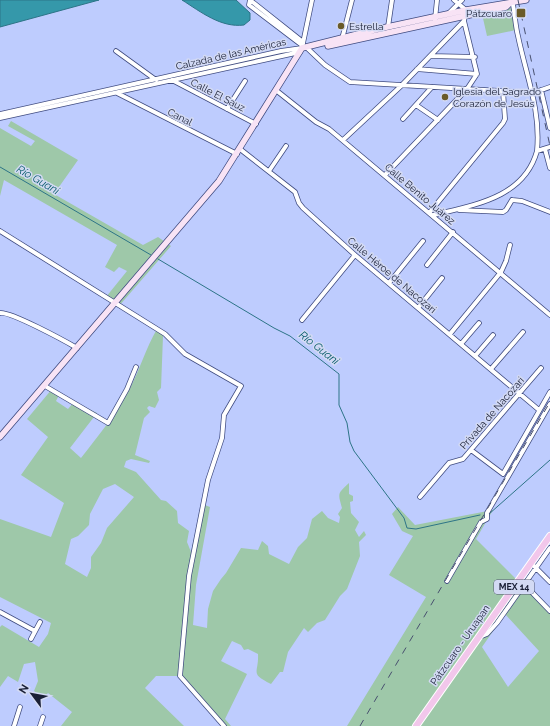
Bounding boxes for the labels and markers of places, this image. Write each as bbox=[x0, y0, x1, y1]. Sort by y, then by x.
marker: Pátzcuaro bbox=[515, 7, 527, 19]
place label: Pátzcuaro bbox=[466, 8, 512, 19]
marker: Estrella bbox=[336, 21, 346, 31]
place label: Estrella bbox=[349, 21, 383, 32]
place label: Iglesia del Sagrado Corazón de Jesús bbox=[453, 86, 541, 109]
marker: Iglesia del Sagrado Corazón de Jesús bbox=[440, 92, 450, 102]

